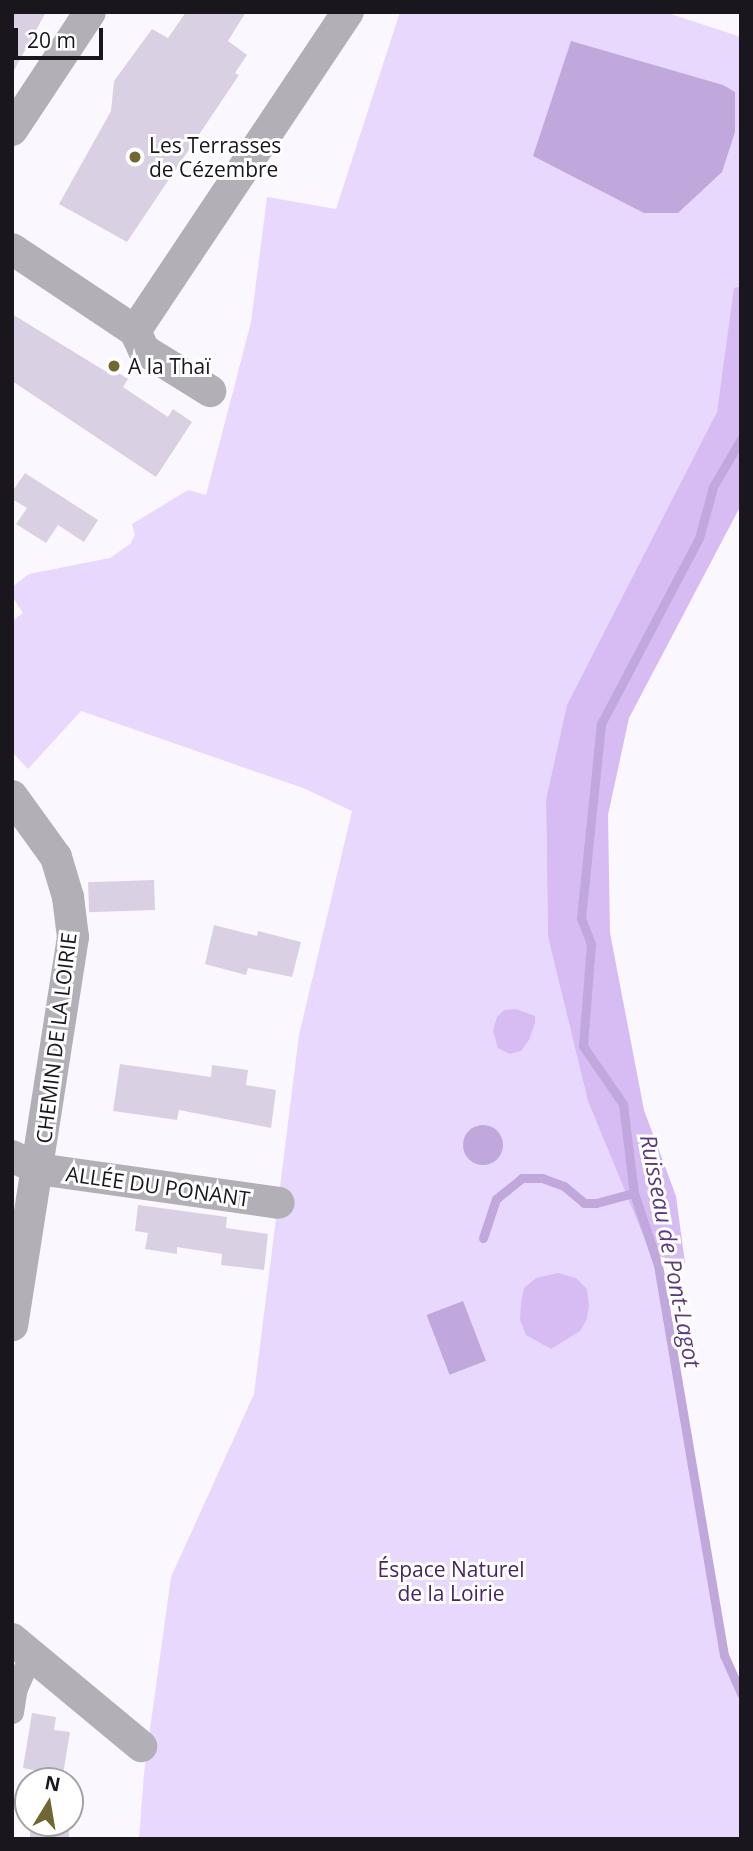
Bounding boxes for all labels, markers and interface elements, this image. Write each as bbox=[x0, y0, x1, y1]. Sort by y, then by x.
scale bar bbox=[18, 14, 107, 58]
text: 20 m bbox=[27, 26, 76, 54]
place label: Les Terrasses de Cézembre bbox=[149, 132, 281, 182]
marker: Les Terrasses de Cézembre bbox=[127, 149, 143, 165]
place label: A la Thaï bbox=[128, 353, 211, 379]
marker: A la Thaï bbox=[106, 358, 122, 374]
street label: CHEMIN DE LA LOIRIE bbox=[31, 931, 81, 1145]
water label: Ruisseau de Pont-Lagot bbox=[635, 1132, 707, 1370]
street label: ALLÉE DU PONANT bbox=[64, 1161, 252, 1211]
park label: Éspace Naturel de la Loirie bbox=[377, 1556, 525, 1606]
north arrow bbox=[14, 1767, 84, 1837]
text: N bbox=[43, 1769, 63, 1798]

